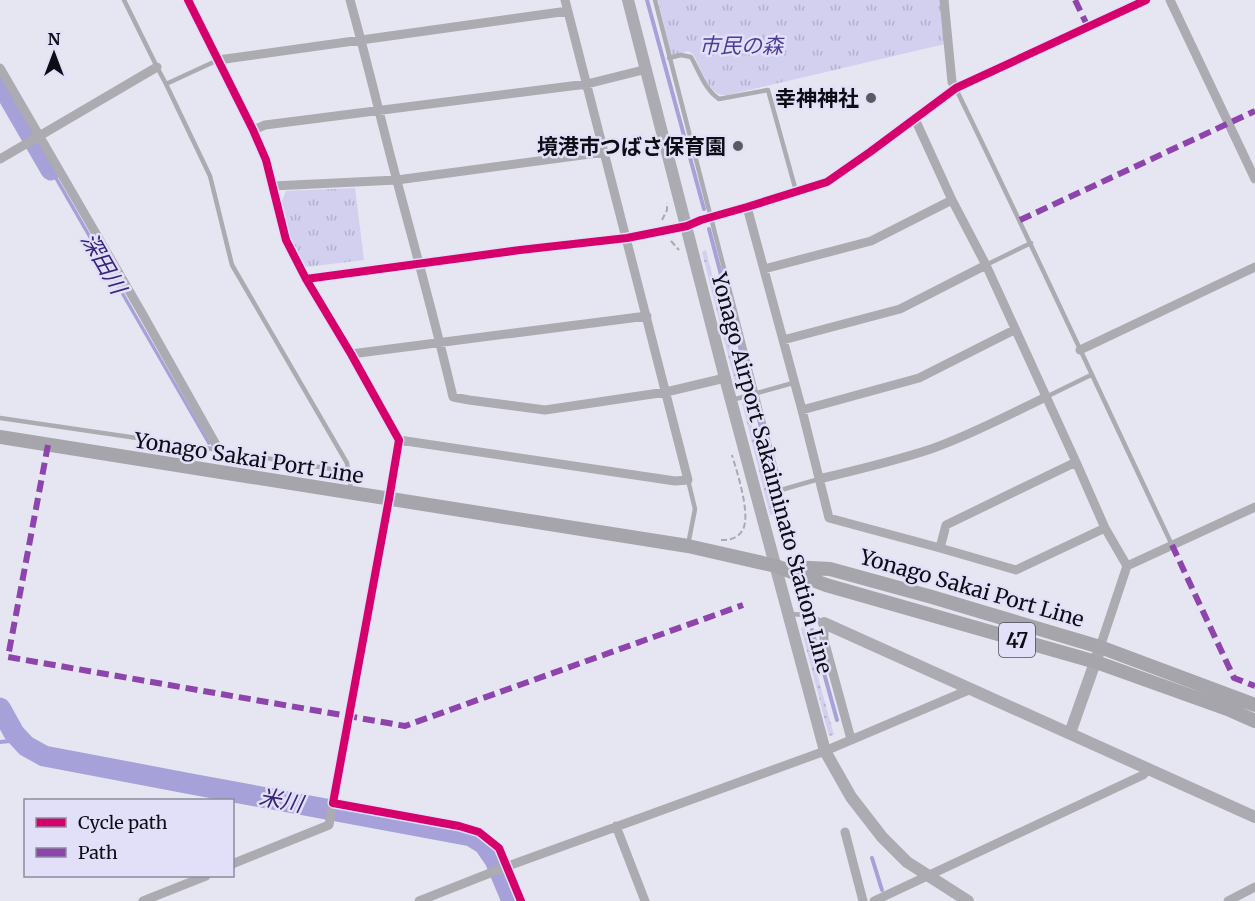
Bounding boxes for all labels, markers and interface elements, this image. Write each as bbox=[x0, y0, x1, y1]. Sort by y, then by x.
north arrow bbox=[24, 24, 84, 84]
text: N bbox=[48, 29, 61, 49]
park label: 市民の森 bbox=[699, 32, 785, 59]
place label: 幸神神社 bbox=[775, 85, 859, 112]
marker: 幸神神社 bbox=[864, 91, 878, 105]
place label: 境港市つばさ保育園 bbox=[537, 133, 726, 160]
marker: 境港市つばさ保育園 bbox=[731, 139, 745, 153]
water label: 深田川 bbox=[75, 227, 134, 300]
street label: Yonago Airport Sakaiminato Station Line bbox=[705, 269, 839, 676]
street label: Yonago Sakai Port Line bbox=[131, 426, 366, 489]
street label: Yonago Sakai Port Line bbox=[856, 543, 1087, 633]
road number: 47 bbox=[999, 623, 1035, 657]
water label: 米川 bbox=[257, 782, 307, 818]
legend bbox=[24, 799, 234, 877]
text: Cycle path bbox=[78, 811, 168, 834]
text: Path bbox=[78, 841, 118, 864]

